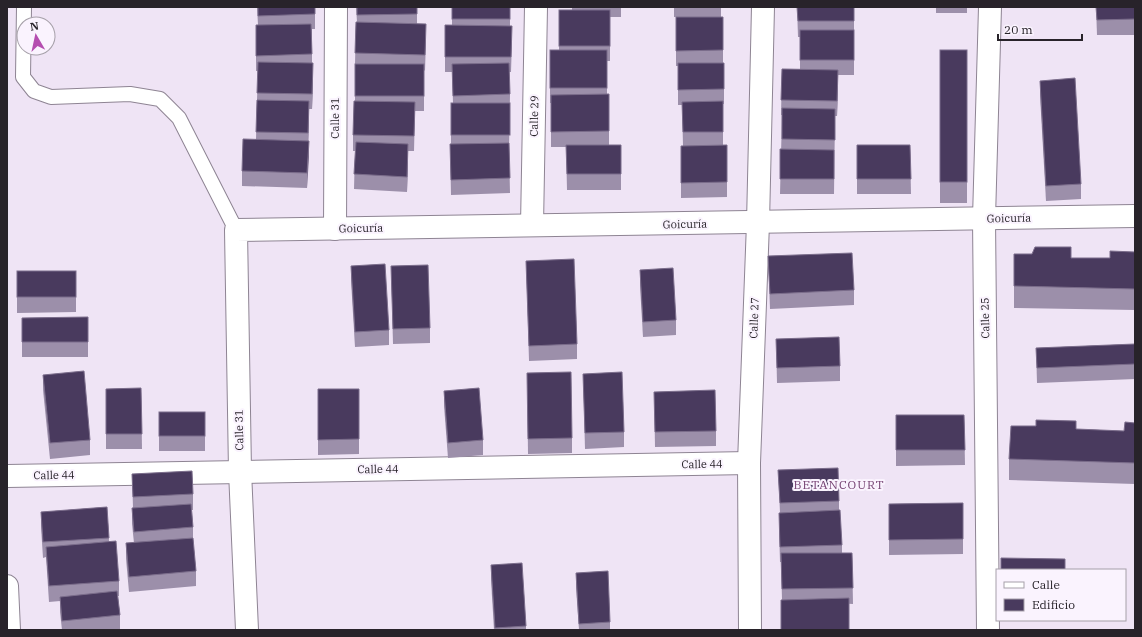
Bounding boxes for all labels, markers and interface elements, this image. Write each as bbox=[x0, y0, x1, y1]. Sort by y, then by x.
north arrow bbox=[16, 16, 56, 56]
scale bar bbox=[998, 16, 1082, 42]
text: N bbox=[29, 18, 40, 34]
text: 20 m bbox=[1004, 22, 1033, 37]
street label: Calle 29 bbox=[527, 95, 541, 137]
street label: Calle 31 bbox=[328, 97, 342, 139]
street label: Goicuría bbox=[987, 211, 1031, 225]
street label: Goicuría bbox=[663, 217, 707, 231]
street label: Goicuría bbox=[339, 221, 383, 235]
street label: Calle 27 bbox=[746, 297, 762, 339]
street label: Calle 25 bbox=[978, 297, 992, 339]
street label: Calle 31 bbox=[232, 409, 246, 451]
street label: Calle 44 bbox=[681, 457, 723, 471]
street label: Calle 44 bbox=[357, 462, 399, 476]
street label: Calle 44 bbox=[33, 468, 75, 482]
district label: BETANCOURT bbox=[793, 477, 885, 492]
legend bbox=[996, 569, 1126, 621]
text: Calle bbox=[1032, 577, 1060, 592]
text: Edificio bbox=[1032, 597, 1075, 612]

